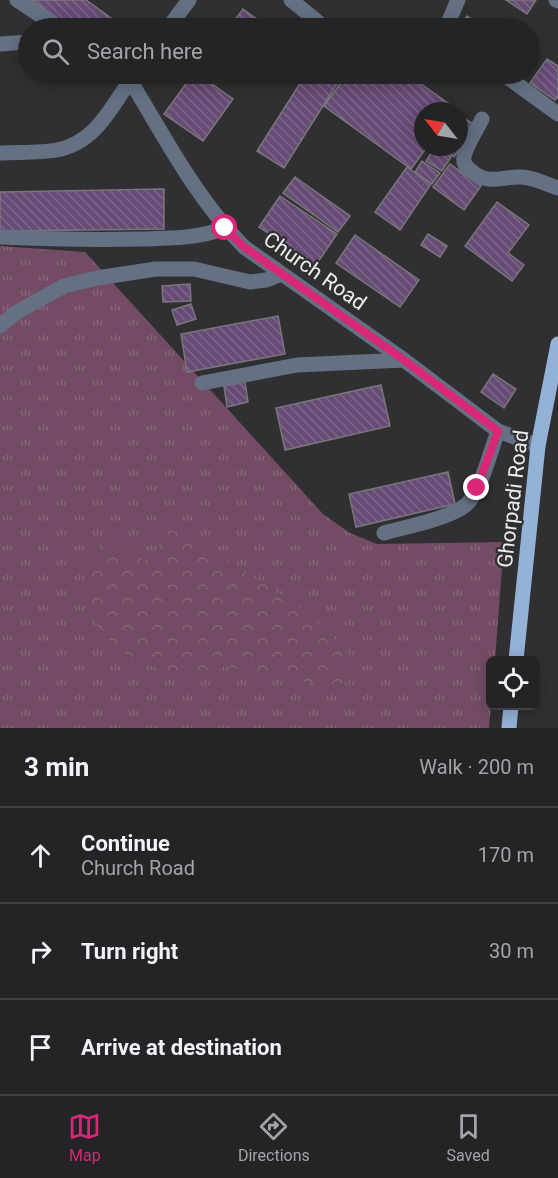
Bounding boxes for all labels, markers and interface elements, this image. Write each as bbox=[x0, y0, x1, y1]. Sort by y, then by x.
search box bbox=[18, 18, 540, 84]
icon: search bbox=[39, 35, 72, 68]
text: Search here bbox=[87, 39, 203, 64]
north arrow bbox=[414, 102, 468, 156]
route start bbox=[211, 214, 237, 240]
street label: Church Road bbox=[259, 227, 371, 315]
street label: Ghorpadi Road bbox=[493, 429, 533, 569]
route end bbox=[463, 474, 489, 500]
map controls bbox=[486, 656, 540, 710]
button: locate bbox=[486, 656, 540, 710]
text: 3 min bbox=[24, 752, 89, 782]
text: Walk · 200 m bbox=[419, 755, 534, 779]
text: Continue bbox=[81, 831, 170, 856]
icon: ahead bbox=[24, 839, 57, 872]
text: 170 m bbox=[478, 843, 534, 867]
text: Church Road bbox=[81, 856, 195, 880]
icon: right bbox=[24, 935, 57, 968]
text: Turn right bbox=[81, 939, 178, 964]
text: 30 m bbox=[489, 939, 534, 963]
icon: arrive bbox=[24, 1031, 57, 1064]
text: Arrive at destination bbox=[81, 1035, 282, 1060]
tab: Map bbox=[68, 1110, 101, 1165]
tab: Directions bbox=[238, 1110, 310, 1165]
tab: Saved bbox=[446, 1110, 490, 1165]

